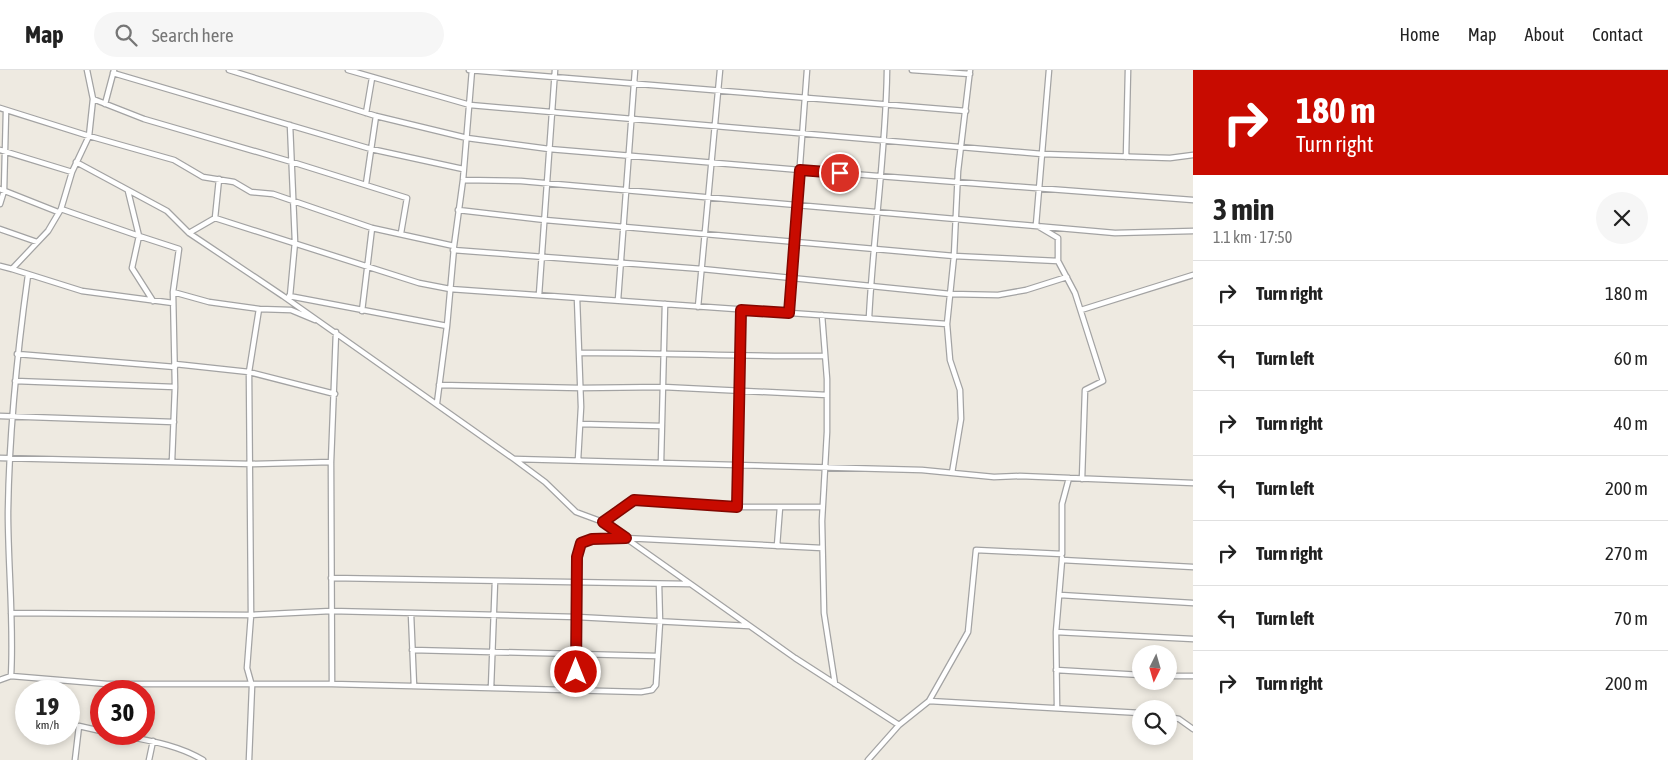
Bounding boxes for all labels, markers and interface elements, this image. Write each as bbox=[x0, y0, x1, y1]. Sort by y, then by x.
search box bbox=[94, 12, 444, 57]
text: Map bbox=[25, 21, 64, 48]
icon: search bbox=[112, 21, 140, 49]
text: Search here bbox=[152, 24, 234, 46]
text: Home bbox=[1400, 24, 1440, 45]
text: Map bbox=[1468, 24, 1497, 45]
text: About bbox=[1525, 24, 1564, 45]
text: Contact bbox=[1592, 24, 1643, 45]
icon: right bbox=[1213, 90, 1278, 155]
text: 180 m bbox=[1296, 90, 1375, 130]
text: Turn right bbox=[1296, 131, 1373, 157]
pin bbox=[819, 152, 861, 194]
icon: arrive bbox=[826, 159, 854, 187]
text: 3 min bbox=[1213, 192, 1274, 226]
button: close bbox=[1596, 192, 1648, 244]
text: 1.1 km · 17:50 bbox=[1213, 228, 1292, 246]
icon: right bbox=[1213, 279, 1241, 307]
text: Turn right bbox=[1256, 282, 1323, 304]
text: 180 m bbox=[1605, 282, 1648, 304]
icon: left bbox=[1213, 344, 1241, 372]
text: Turn left bbox=[1256, 347, 1314, 369]
text: 60 m bbox=[1614, 347, 1648, 369]
icon: right bbox=[1213, 409, 1241, 437]
text: Turn right bbox=[1256, 412, 1323, 434]
text: 40 m bbox=[1614, 412, 1648, 434]
icon: left bbox=[1213, 474, 1241, 502]
text: Turn left bbox=[1256, 477, 1314, 499]
text: 200 m bbox=[1605, 477, 1648, 499]
icon: right bbox=[1213, 539, 1241, 567]
text: Turn right bbox=[1256, 542, 1323, 564]
text: 270 m bbox=[1605, 542, 1648, 564]
icon: left bbox=[1213, 604, 1241, 632]
text: Turn left bbox=[1256, 607, 1314, 629]
text: 70 m bbox=[1614, 607, 1648, 629]
position arrow bbox=[549, 645, 601, 697]
north arrow bbox=[1132, 645, 1178, 690]
map controls bbox=[1132, 645, 1177, 745]
icon: right bbox=[1213, 669, 1241, 697]
text: Turn right bbox=[1256, 672, 1323, 694]
text: 200 m bbox=[1605, 672, 1648, 694]
speed limit sign: 30 bbox=[90, 680, 155, 745]
text: 19 bbox=[36, 692, 59, 720]
button: search bbox=[1132, 700, 1177, 745]
text: km/h bbox=[36, 718, 59, 732]

